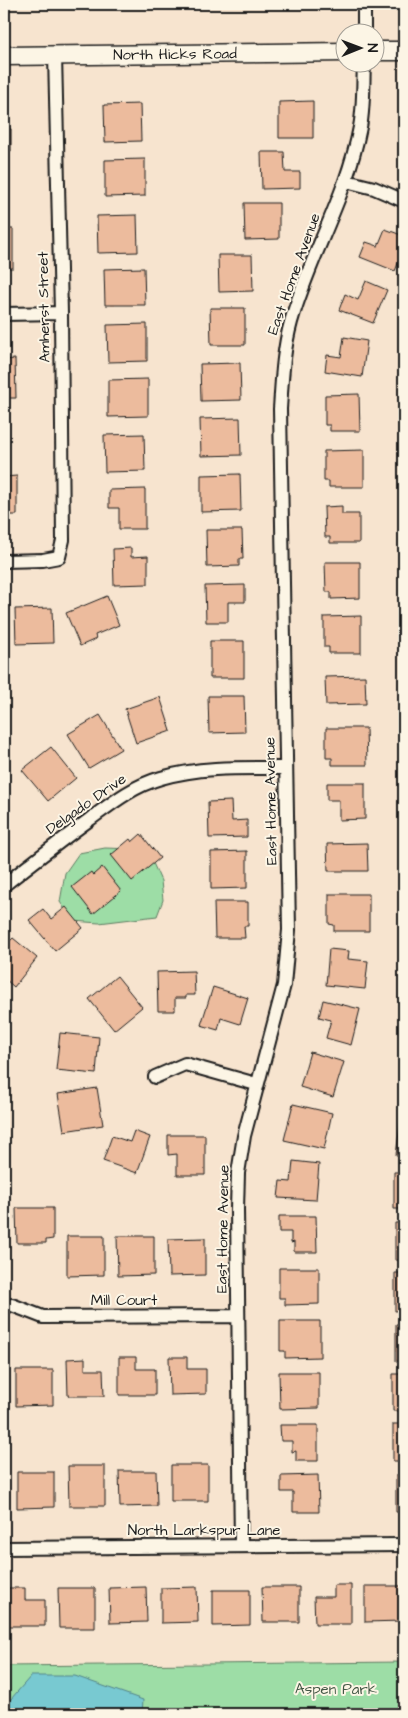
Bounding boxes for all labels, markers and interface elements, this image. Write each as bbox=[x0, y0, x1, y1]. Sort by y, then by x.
north arrow bbox=[336, 22, 386, 72]
street label: North Hicks Road bbox=[113, 43, 237, 65]
text: N bbox=[362, 43, 382, 53]
street label: East Home Avenue bbox=[262, 210, 326, 338]
street label: Amherst Street bbox=[33, 251, 55, 363]
street label: East Home Avenue bbox=[259, 737, 283, 865]
street label: Delgado Drive bbox=[42, 768, 131, 840]
street label: East Home Avenue bbox=[211, 1165, 235, 1293]
street label: Mill Court bbox=[91, 1290, 157, 1311]
street label: North Larkspur Lane bbox=[128, 1520, 280, 1541]
park label: Aspen Park bbox=[295, 1679, 377, 1700]

